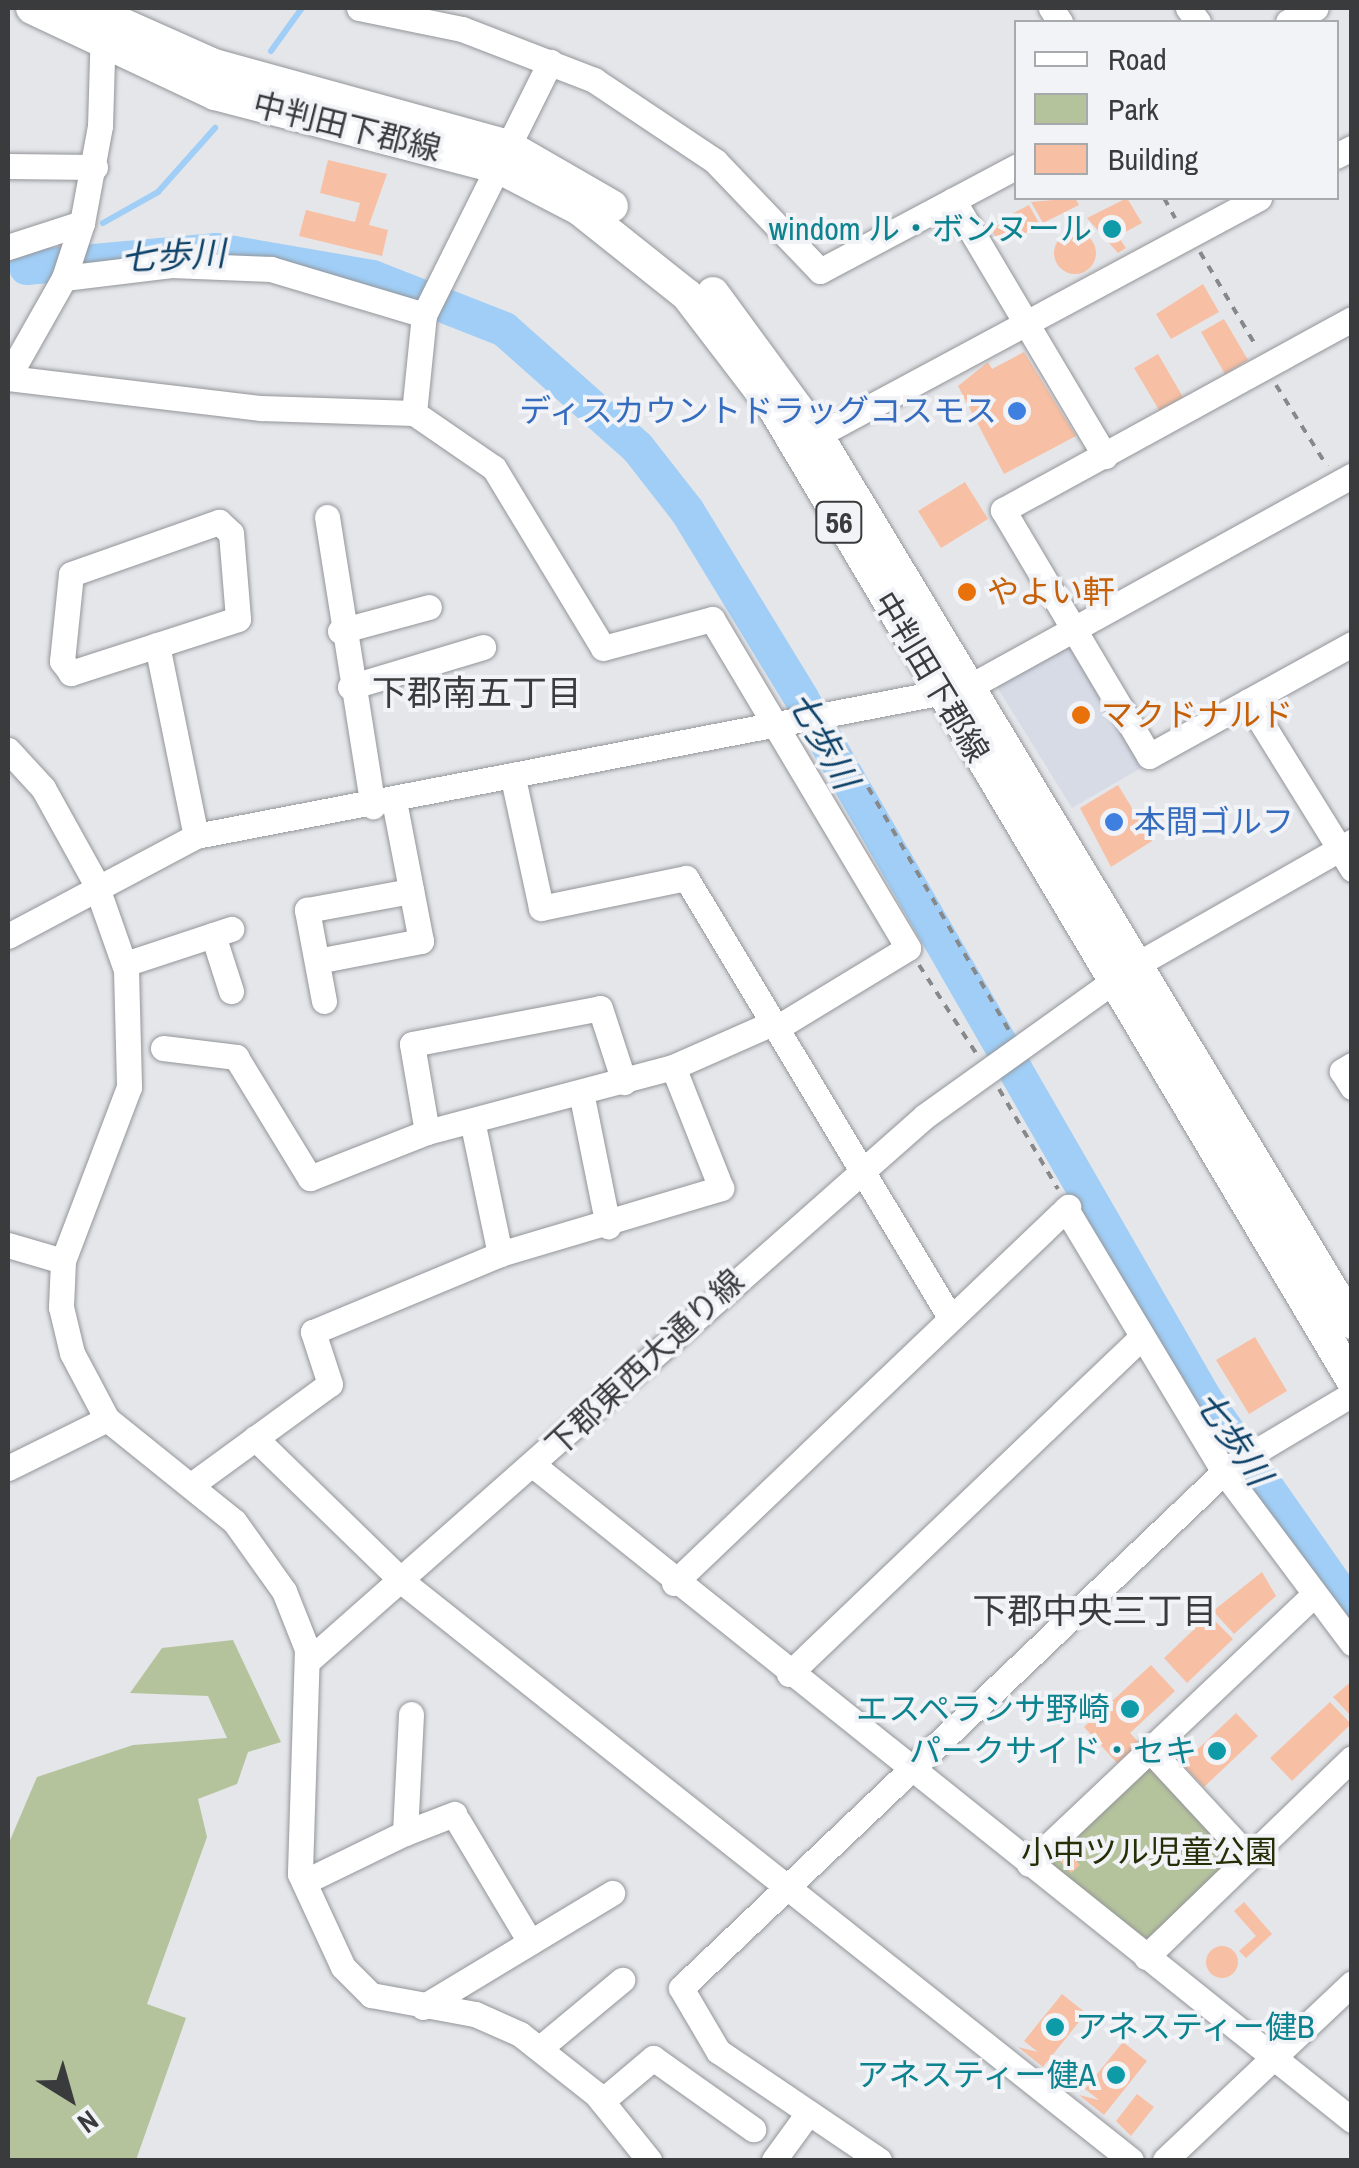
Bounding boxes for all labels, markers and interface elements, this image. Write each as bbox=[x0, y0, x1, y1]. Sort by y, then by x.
legend bbox=[1014, 20, 1339, 200]
text: Road bbox=[1108, 39, 1167, 79]
street label: 中判田下郡線 bbox=[249, 85, 445, 169]
text: Park bbox=[1108, 89, 1159, 129]
text: Building bbox=[1108, 139, 1198, 179]
place label: windom ル・ボンヌール bbox=[769, 210, 1092, 248]
marker: windom ル・ボンヌール bbox=[1101, 218, 1123, 240]
water label: 七歩川 bbox=[119, 232, 227, 280]
place label: ディスカウントドラッグコスモス bbox=[517, 392, 997, 430]
marker: ディスカウントドラッグコスモス bbox=[1006, 400, 1028, 422]
road number: 56 bbox=[814, 497, 864, 547]
place label: やよい軒 bbox=[987, 573, 1115, 611]
marker: やよい軒 bbox=[956, 581, 978, 603]
street label: 中判田下郡線 bbox=[865, 585, 997, 769]
district label: 下郡南五丁目 bbox=[372, 672, 582, 714]
water label: 七歩川 bbox=[779, 684, 867, 796]
place label: マクドナルド bbox=[1101, 696, 1293, 734]
marker: マクドナルド bbox=[1070, 704, 1092, 726]
place label: 本間ゴルフ bbox=[1134, 803, 1294, 841]
marker: 本間ゴルフ bbox=[1103, 811, 1125, 833]
street label: 下郡東西大通り線 bbox=[538, 1262, 752, 1464]
water label: 七歩川 bbox=[1186, 1383, 1280, 1493]
district label: 下郡中央三丁目 bbox=[973, 1590, 1217, 1632]
place label: エスペランサ野崎 bbox=[854, 1690, 1110, 1728]
marker: エスペランサ野崎 bbox=[1119, 1698, 1141, 1720]
place label: パークサイド・セキ bbox=[909, 1732, 1197, 1770]
marker: パークサイド・セキ bbox=[1206, 1740, 1228, 1762]
park label: 小中ツル児童公園 bbox=[1021, 1833, 1277, 1871]
place label: アネスティー健B bbox=[1075, 2008, 1317, 2046]
marker: アネスティー健B bbox=[1044, 2016, 1066, 2038]
north arrow bbox=[20, 2048, 120, 2148]
place label: アネスティー健A bbox=[854, 2056, 1096, 2094]
marker: アネスティー健A bbox=[1105, 2064, 1127, 2086]
text: N bbox=[70, 2102, 106, 2142]

